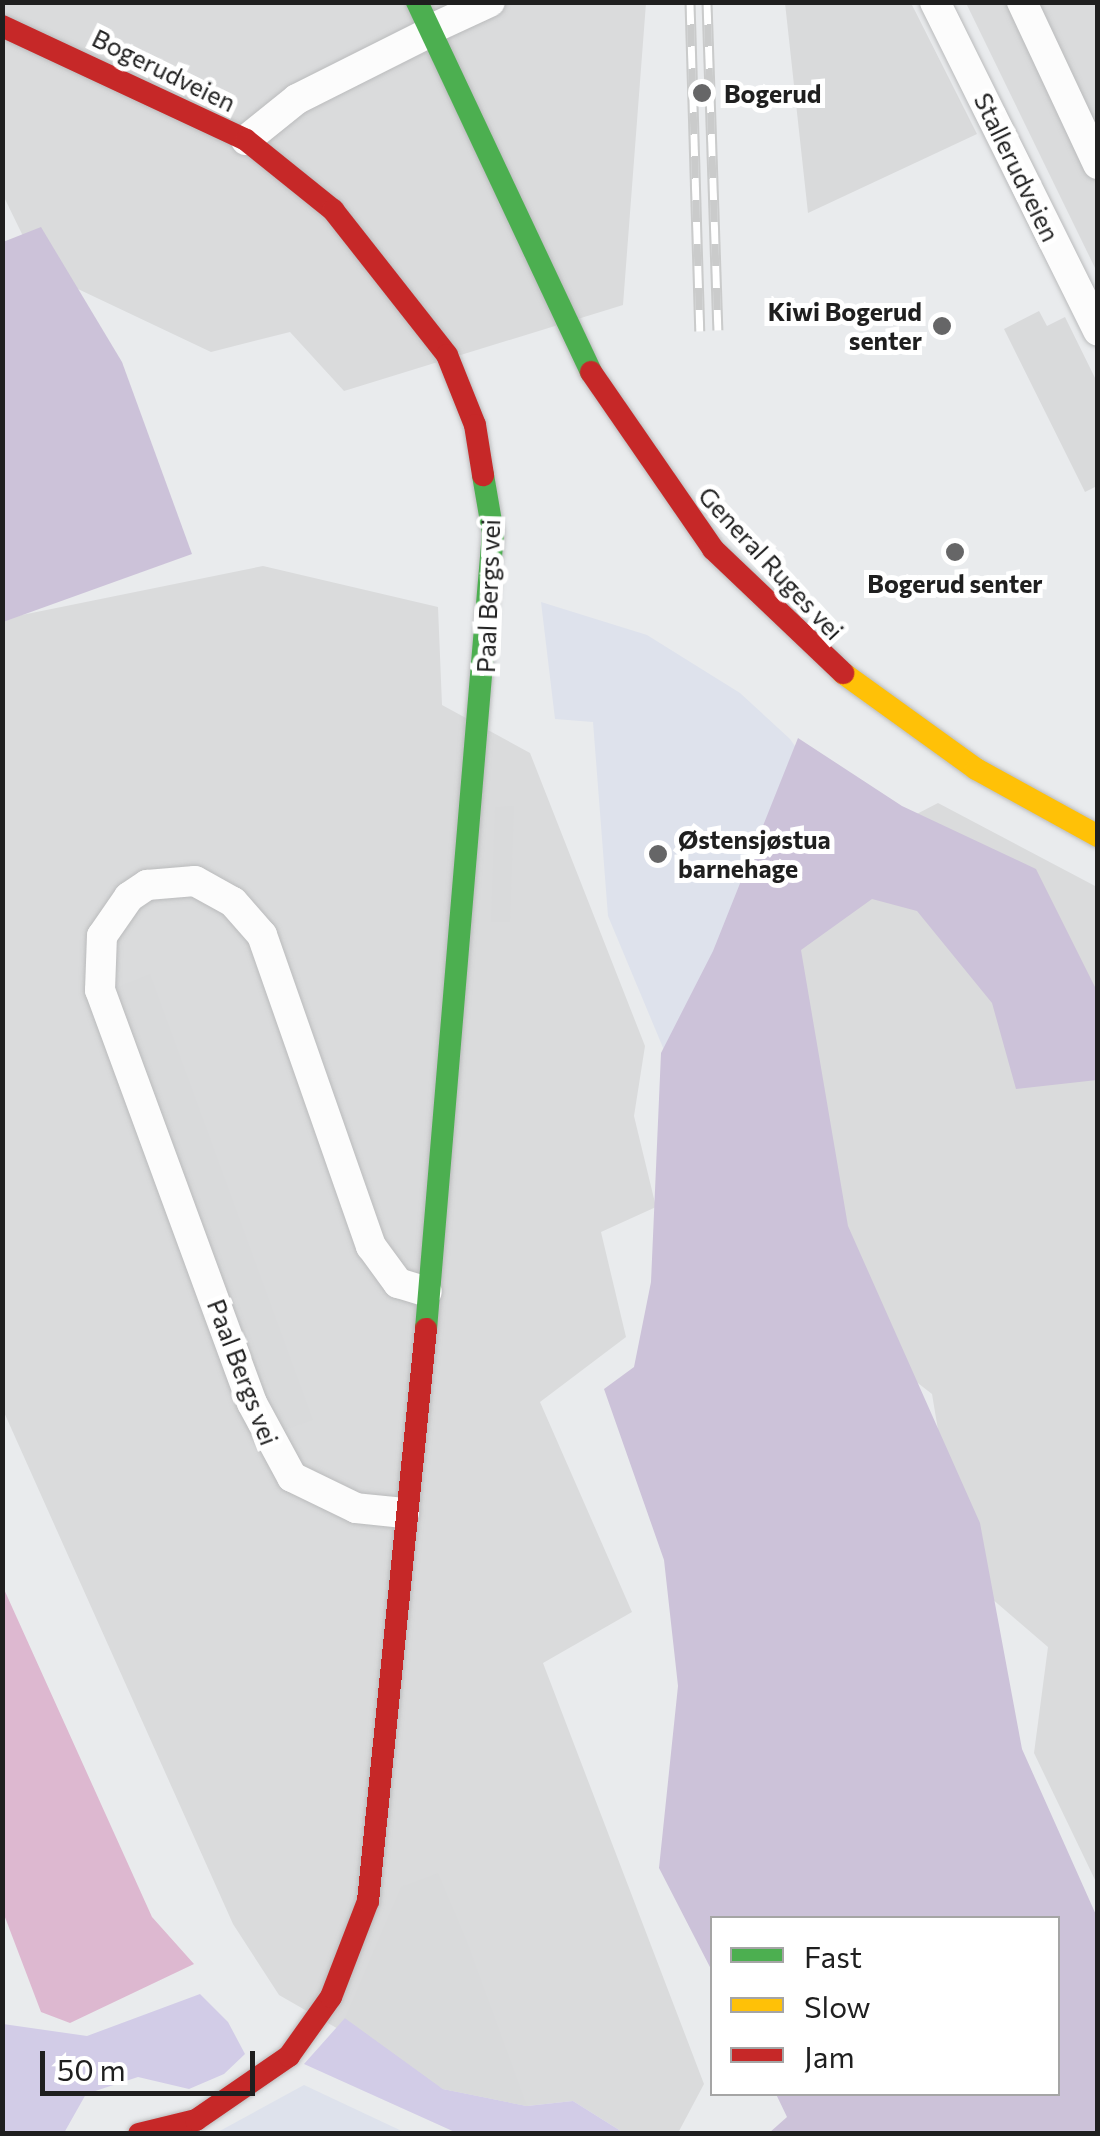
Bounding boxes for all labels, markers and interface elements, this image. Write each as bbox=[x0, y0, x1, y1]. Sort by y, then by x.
street label: Bogerudveien bbox=[88, 22, 240, 118]
place label: Bogerud bbox=[724, 78, 821, 108]
marker: Bogerud bbox=[689, 80, 715, 106]
street label: Stallerudveien bbox=[968, 88, 1066, 246]
place label: Kiwi Bogerud senter bbox=[768, 297, 922, 356]
marker: Kiwi Bogerud senter bbox=[931, 315, 953, 337]
street label: General Ruges vei bbox=[692, 480, 850, 646]
street label: Paal Bergs vei bbox=[470, 519, 506, 673]
marker: Bogerud senter bbox=[944, 541, 966, 563]
place label: Bogerud senter bbox=[867, 568, 1043, 598]
place label: Østensjøstua barnehage bbox=[678, 825, 831, 884]
marker: Østensjøstua barnehage bbox=[647, 843, 669, 865]
street label: Paal Bergs vei bbox=[201, 1295, 285, 1449]
legend bbox=[710, 1916, 1060, 2096]
text: Fast bbox=[804, 1937, 862, 1974]
text: Slow bbox=[804, 1987, 871, 2024]
scale bar bbox=[45, 2031, 260, 2093]
text: Jam bbox=[804, 2037, 855, 2074]
text: 50 m bbox=[57, 2050, 126, 2087]

